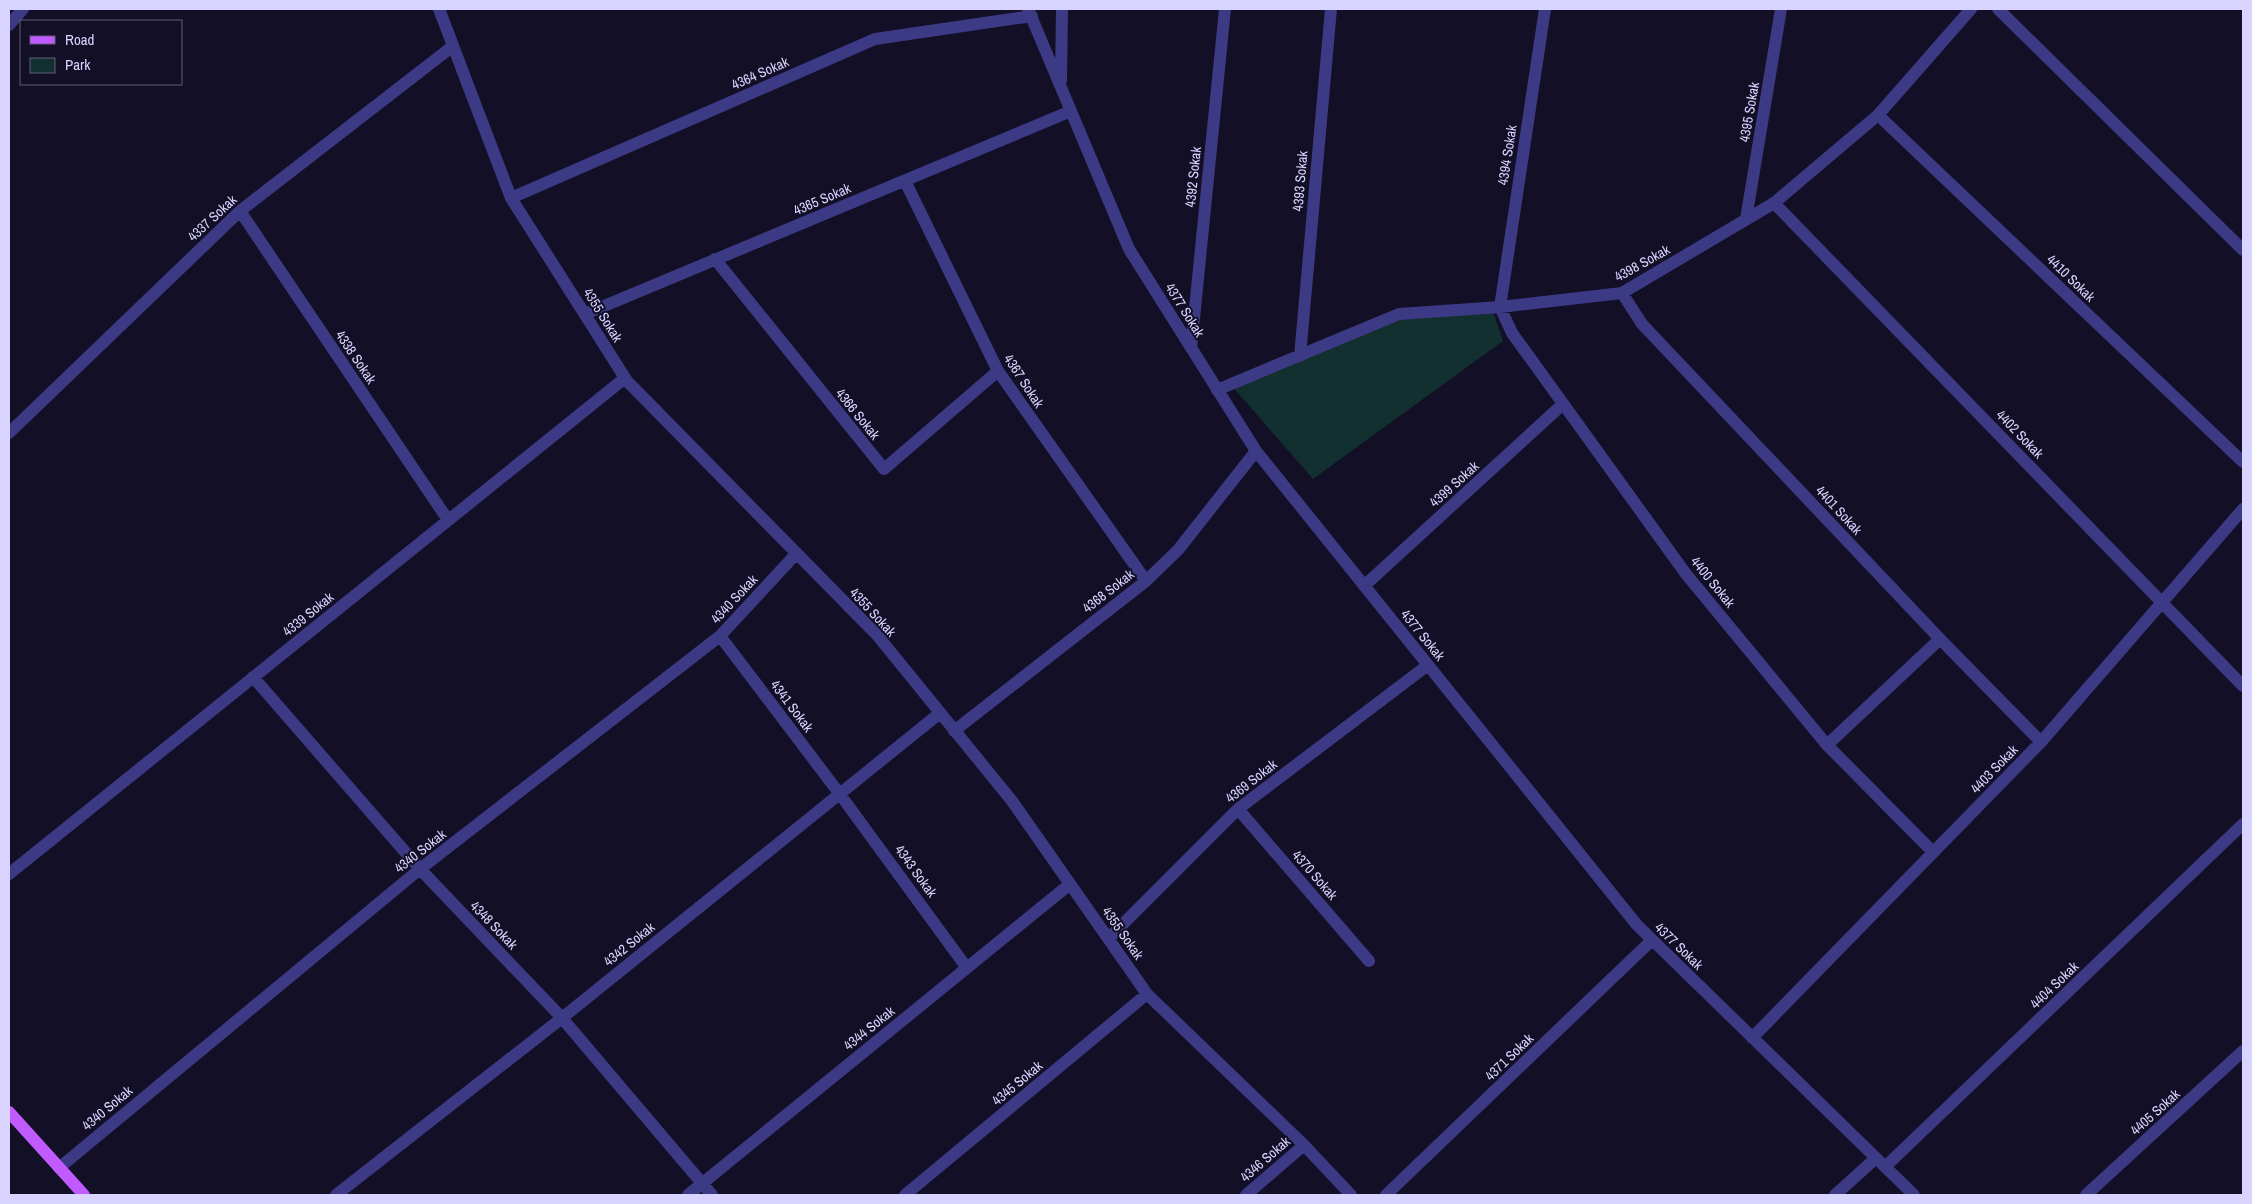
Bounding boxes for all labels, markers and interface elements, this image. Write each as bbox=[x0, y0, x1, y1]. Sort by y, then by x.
legend bbox=[20, 20, 182, 85]
text: Road bbox=[65, 29, 94, 50]
street label: 4364 Sokak bbox=[729, 52, 792, 94]
text: Park bbox=[65, 54, 91, 75]
street label: 4395 Sokak bbox=[1735, 80, 1763, 143]
street label: 4394 Sokak bbox=[1493, 123, 1521, 186]
street label: 4392 Sokak bbox=[1181, 146, 1205, 208]
street label: 4393 Sokak bbox=[1288, 150, 1312, 212]
street label: 4365 Sokak bbox=[791, 179, 854, 219]
street label: 4337 Sokak bbox=[184, 191, 240, 245]
street label: 4398 Sokak bbox=[1611, 240, 1673, 286]
street label: 4410 Sokak bbox=[2043, 250, 2099, 306]
street label: 4377 Sokak bbox=[1161, 280, 1209, 341]
street label: 4355 Sokak bbox=[579, 285, 627, 346]
street label: 4338 Sokak bbox=[332, 327, 381, 387]
street label: 4367 Sokak bbox=[1000, 351, 1048, 412]
street label: 4366 Sokak bbox=[832, 385, 884, 443]
street label: 4402 Sokak bbox=[1992, 406, 2048, 462]
street label: 4399 Sokak bbox=[1425, 457, 1483, 511]
street label: 4401 Sokak bbox=[1812, 482, 1866, 538]
street label: 4400 Sokak bbox=[1687, 553, 1739, 611]
street label: 4368 Sokak bbox=[1079, 565, 1138, 617]
street label: 4340 Sokak bbox=[707, 571, 761, 627]
street label: 4355 Sokak bbox=[846, 584, 900, 640]
street label: 4339 Sokak bbox=[279, 588, 337, 640]
street label: 4377 Sokak bbox=[1397, 606, 1449, 664]
street label: 4341 Sokak bbox=[767, 676, 818, 736]
street label: 4403 Sokak bbox=[1966, 741, 2022, 797]
street label: 4369 Sokak bbox=[1222, 755, 1281, 807]
street label: 4340 Sokak bbox=[391, 825, 450, 877]
street label: 4343 Sokak bbox=[891, 841, 941, 901]
street label: 4370 Sokak bbox=[1288, 846, 1342, 904]
street label: 4348 Sokak bbox=[466, 897, 522, 953]
street label: 4355 Sokak bbox=[1098, 903, 1148, 963]
street label: 4342 Sokak bbox=[600, 918, 658, 970]
street label: 4377 Sokak bbox=[1651, 918, 1707, 974]
street label: 4404 Sokak bbox=[2026, 957, 2082, 1013]
street label: 4344 Sokak bbox=[840, 1002, 898, 1054]
street label: 4371 Sokak bbox=[1481, 1029, 1537, 1085]
street label: 4345 Sokak bbox=[988, 1056, 1046, 1109]
street label: 4340 Sokak bbox=[78, 1081, 136, 1134]
street label: 4405 Sokak bbox=[2126, 1085, 2184, 1139]
street label: 4346 Sokak bbox=[1236, 1132, 1294, 1186]

